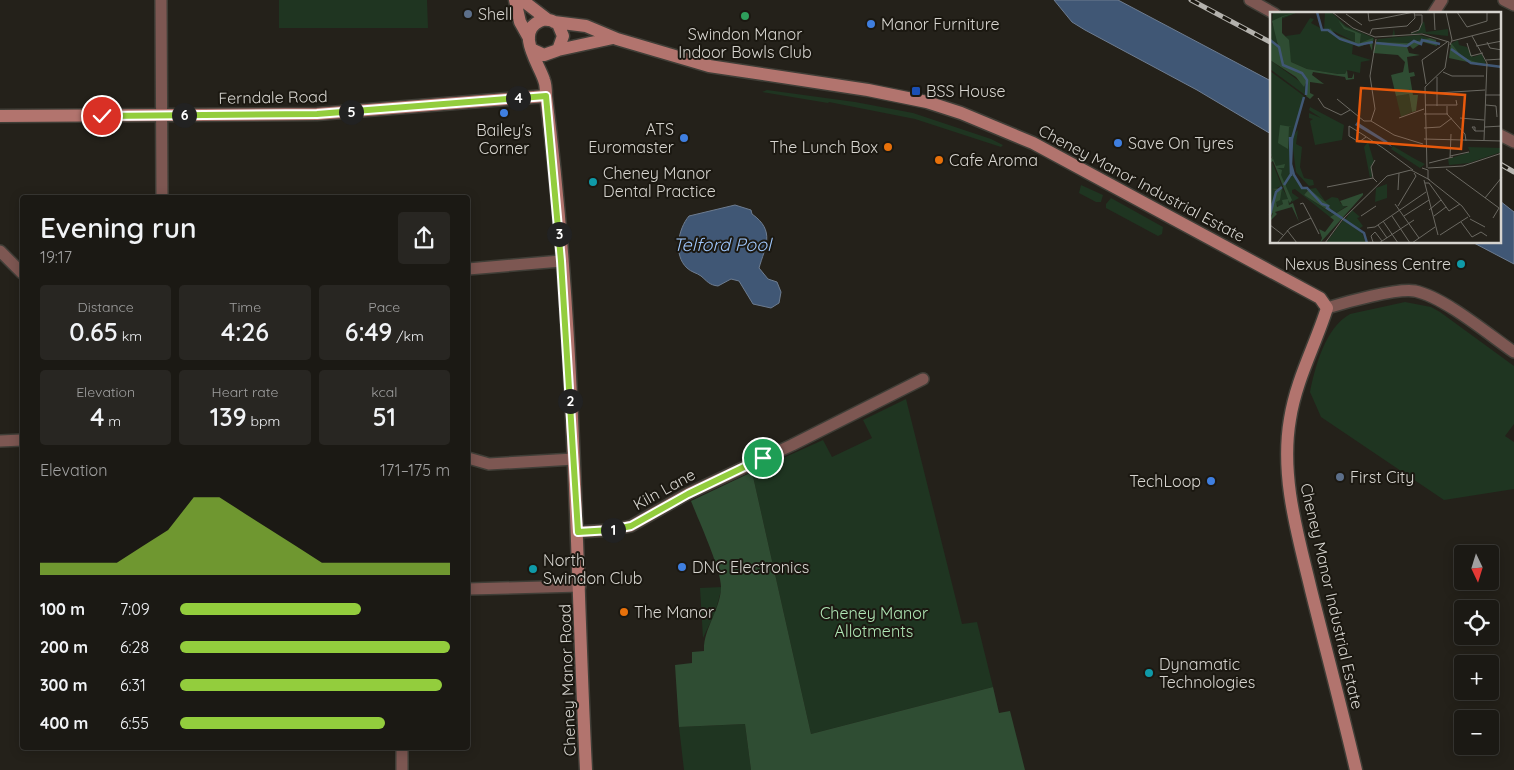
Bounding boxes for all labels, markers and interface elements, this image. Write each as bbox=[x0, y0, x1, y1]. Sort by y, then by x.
place label: Shell bbox=[478, 4, 512, 24]
marker: Shell bbox=[462, 8, 474, 20]
marker: Swindon Manor Indoor Bowls Club bbox=[739, 10, 751, 22]
inset map bbox=[1270, 12, 1502, 244]
place label: Manor Furniture bbox=[881, 14, 1000, 34]
marker: Manor Furniture bbox=[865, 18, 877, 30]
place label: Swindon Manor Indoor Bowls Club bbox=[678, 24, 812, 62]
place label: BSS House bbox=[926, 81, 1006, 101]
marker: BSS House bbox=[910, 85, 922, 97]
street label: Ferndale Road bbox=[218, 86, 328, 108]
pin: 4 bbox=[506, 86, 530, 110]
text: 4 bbox=[514, 89, 523, 107]
pin bbox=[81, 95, 123, 137]
pin: 5 bbox=[338, 100, 364, 124]
icon: check bbox=[88, 102, 116, 130]
pin: 6 bbox=[172, 102, 196, 128]
text: 5 bbox=[347, 103, 356, 121]
text: 6 bbox=[181, 106, 188, 124]
marker: Bailey's Corner bbox=[498, 107, 510, 119]
place label: ATS Euromaster bbox=[588, 119, 674, 157]
place label: Bailey's Corner bbox=[476, 120, 532, 158]
street label: Cheney Manor Industrial Estate bbox=[1035, 120, 1249, 246]
marker: ATS Euromaster bbox=[678, 132, 690, 144]
place label: Save On Tyres bbox=[1128, 133, 1234, 153]
place label: The Lunch Box bbox=[770, 137, 878, 157]
marker: Save On Tyres bbox=[1112, 137, 1124, 149]
marker: The Lunch Box bbox=[882, 141, 894, 153]
place label: Cafe Aroma bbox=[949, 150, 1038, 170]
marker: Cafe Aroma bbox=[933, 154, 945, 166]
place label: Cheney Manor Dental Practice bbox=[603, 163, 716, 201]
marker: Cheney Manor Dental Practice bbox=[587, 176, 599, 188]
text: Evening run bbox=[40, 210, 197, 245]
button: share bbox=[398, 212, 450, 264]
pin: 3 bbox=[546, 222, 572, 246]
text: 3 bbox=[556, 225, 563, 243]
water label: Telford Pool bbox=[673, 233, 773, 256]
text: 19:17 bbox=[40, 247, 72, 267]
place label: Nexus Business Centre bbox=[1285, 254, 1451, 274]
marker: Nexus Business Centre bbox=[1455, 258, 1467, 270]
text: Distance bbox=[78, 298, 134, 316]
text: Time bbox=[229, 298, 261, 316]
text: Pace bbox=[368, 298, 400, 316]
text: 0.65 bbox=[69, 316, 118, 347]
text: 4:26 bbox=[221, 316, 269, 347]
text: 6:49 bbox=[345, 316, 392, 347]
text: km bbox=[118, 327, 142, 345]
text: /km bbox=[392, 327, 424, 345]
text: Elevation bbox=[76, 383, 135, 401]
text: Heart rate bbox=[212, 383, 278, 401]
text: kcal bbox=[371, 383, 397, 401]
pin: 2 bbox=[558, 388, 582, 414]
text: 2 bbox=[567, 392, 574, 410]
text: 4 bbox=[90, 401, 104, 432]
text: 139 bbox=[210, 401, 247, 432]
text: 51 bbox=[372, 401, 396, 432]
text: m bbox=[104, 412, 121, 430]
text: bpm bbox=[247, 412, 280, 430]
pin bbox=[742, 437, 784, 479]
icon: arrive bbox=[749, 444, 777, 472]
text: Elevation bbox=[40, 460, 107, 480]
text: 171–175 m bbox=[380, 460, 450, 480]
street label: Kiln Lane bbox=[629, 464, 699, 514]
place label: First City bbox=[1350, 467, 1414, 487]
place label: TechLoop bbox=[1129, 471, 1201, 491]
marker: First City bbox=[1334, 471, 1346, 483]
marker: TechLoop bbox=[1205, 475, 1217, 487]
street label: Cheney Manor Industrial Estate bbox=[1296, 481, 1368, 711]
pin: 1 bbox=[600, 518, 626, 542]
text: 1 bbox=[611, 521, 616, 539]
north arrow bbox=[1454, 545, 1499, 590]
map controls bbox=[1454, 545, 1499, 755]
place label: North Swindon Club bbox=[543, 550, 643, 588]
place label: DNC Electronics bbox=[692, 557, 809, 577]
marker: DNC Electronics bbox=[676, 561, 688, 573]
marker: North Swindon Club bbox=[527, 563, 539, 575]
text: 100 m bbox=[40, 599, 85, 619]
text: 7:09 bbox=[120, 599, 150, 619]
button: locate bbox=[1454, 600, 1499, 645]
place label: The Manor bbox=[634, 602, 714, 622]
park label: Cheney Manor Allotments bbox=[820, 603, 928, 641]
street label: Cheney Manor Road bbox=[554, 604, 580, 756]
marker: The Manor bbox=[618, 606, 630, 618]
text: 200 m bbox=[40, 637, 88, 657]
text: 6:28 bbox=[120, 637, 149, 657]
place label: Dynamatic Technologies bbox=[1159, 654, 1255, 692]
button: + bbox=[1454, 655, 1499, 700]
marker: Dynamatic Technologies bbox=[1143, 667, 1155, 679]
text: 300 m bbox=[40, 675, 87, 695]
text: 6:31 bbox=[120, 675, 146, 695]
button: − bbox=[1454, 710, 1499, 755]
text: 400 m bbox=[40, 713, 88, 733]
text: 6:55 bbox=[120, 713, 149, 733]

